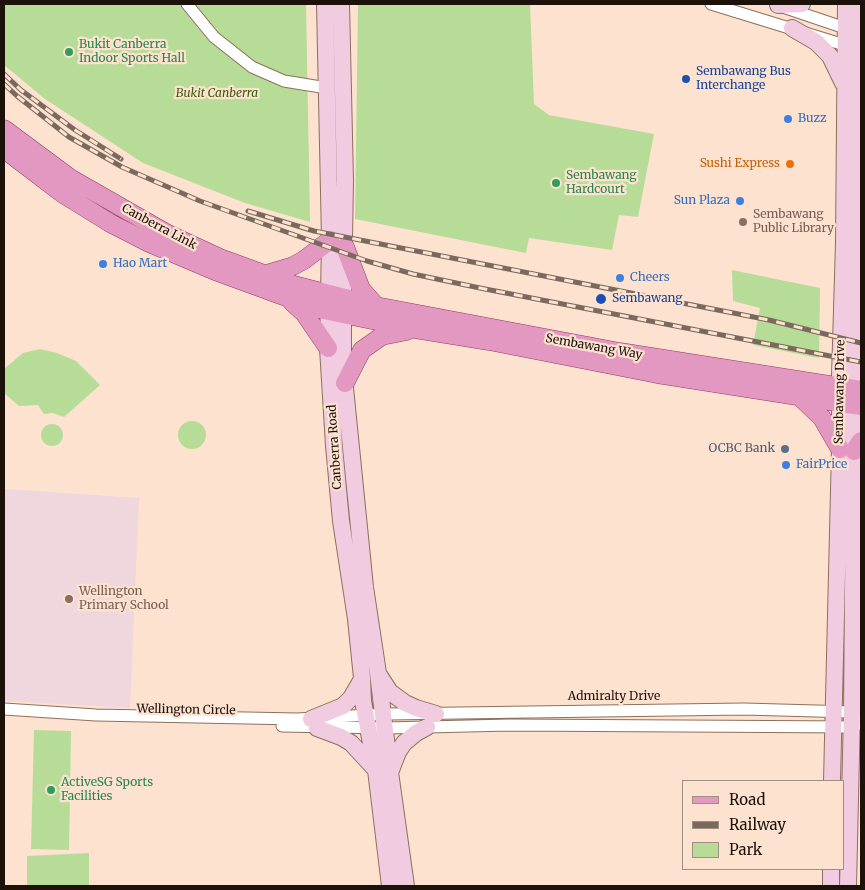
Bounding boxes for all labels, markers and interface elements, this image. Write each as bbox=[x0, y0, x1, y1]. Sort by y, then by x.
place label: Bukit Canberra Indoor Sports Hall bbox=[79, 38, 185, 66]
marker: Bukit Canberra Indoor Sports Hall bbox=[63, 46, 75, 58]
place label: Sembawang Bus Interchange bbox=[696, 65, 791, 93]
marker: Sembawang Bus Interchange bbox=[680, 73, 692, 85]
park label: Bukit Canberra bbox=[176, 87, 258, 101]
place label: Buzz bbox=[798, 112, 827, 126]
marker: Buzz bbox=[782, 113, 794, 125]
place label: Sushi Express bbox=[700, 157, 780, 171]
marker: Sushi Express bbox=[784, 158, 796, 170]
place label: Sembawang Hardcourt bbox=[566, 169, 637, 197]
marker: Sembawang Hardcourt bbox=[550, 177, 562, 189]
place label: Sun Plaza bbox=[674, 194, 730, 208]
marker: Sun Plaza bbox=[734, 195, 746, 207]
street label: Canberra Link bbox=[119, 201, 199, 253]
place label: Sembawang Public Library bbox=[753, 208, 834, 236]
marker: Sembawang Public Library bbox=[737, 216, 749, 228]
place label: Hao Mart bbox=[113, 257, 167, 271]
marker: Hao Mart bbox=[97, 258, 109, 270]
place label: Cheers bbox=[630, 271, 670, 285]
marker: Cheers bbox=[614, 272, 626, 284]
marker: Sembawang bbox=[594, 292, 608, 306]
place label: Sembawang bbox=[612, 292, 683, 306]
street label: Sembawang Way bbox=[544, 331, 644, 363]
street label: Sembawang Drive bbox=[832, 340, 848, 444]
street label: Canberra Road bbox=[325, 404, 345, 490]
place label: OCBC Bank bbox=[709, 442, 775, 456]
marker: OCBC Bank bbox=[779, 443, 791, 455]
place label: FairPrice bbox=[796, 458, 847, 472]
marker: FairPrice bbox=[780, 459, 792, 471]
place label: Wellington Primary School bbox=[79, 585, 169, 613]
marker: Wellington Primary School bbox=[63, 593, 75, 605]
street label: Admiralty Drive bbox=[568, 690, 660, 704]
street label: Wellington Circle bbox=[136, 702, 236, 718]
place label: ActiveSG Sports Facilities bbox=[61, 776, 153, 804]
legend bbox=[682, 780, 845, 870]
marker: ActiveSG Sports Facilities bbox=[45, 784, 57, 796]
text: Road bbox=[729, 790, 765, 809]
text: Railway bbox=[729, 815, 786, 834]
text: Park bbox=[729, 840, 762, 859]

